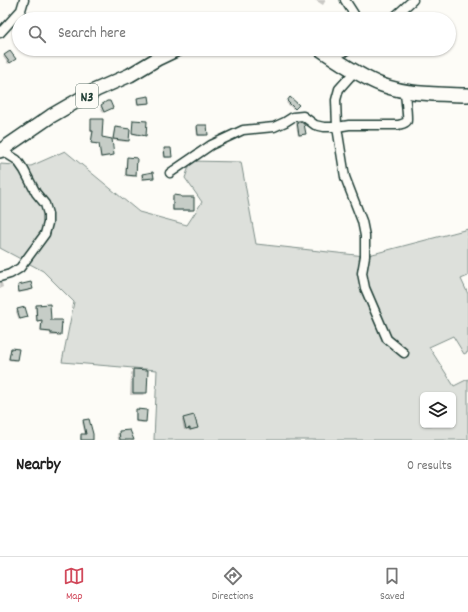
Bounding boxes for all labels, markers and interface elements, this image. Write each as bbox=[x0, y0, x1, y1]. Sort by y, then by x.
search box bbox=[12, 12, 456, 56]
icon: search bbox=[26, 23, 48, 45]
text: Search here bbox=[58, 23, 126, 45]
road number: N3 bbox=[76, 84, 98, 108]
map controls bbox=[420, 392, 456, 428]
button: layers bbox=[420, 392, 456, 428]
text: Nearby bbox=[16, 454, 60, 478]
text: 0 results bbox=[407, 457, 452, 476]
tab: Map bbox=[63, 565, 85, 605]
tab: Directions bbox=[212, 565, 254, 605]
tab: Saved bbox=[380, 565, 405, 605]

